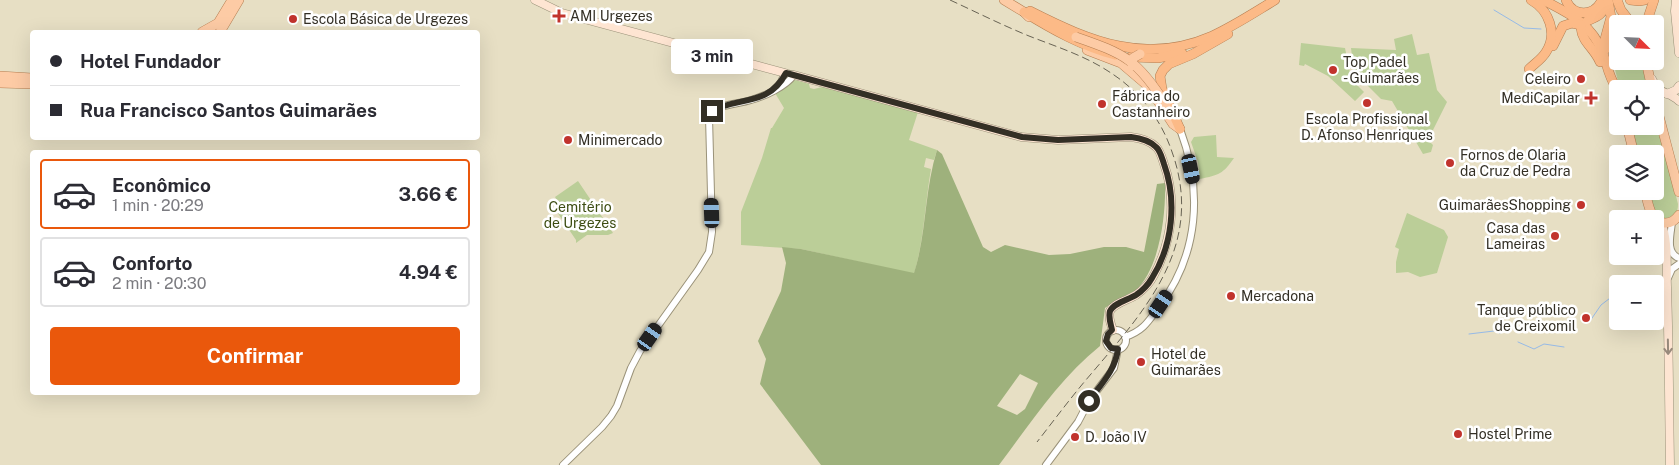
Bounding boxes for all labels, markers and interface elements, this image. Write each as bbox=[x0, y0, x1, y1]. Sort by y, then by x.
place label: AMI Urgezes bbox=[570, 8, 653, 24]
marker: AMI Urgezes bbox=[552, 9, 566, 23]
place label: Escola Básica de Urgezes bbox=[303, 11, 468, 27]
marker: Escola Básica de Urgezes bbox=[287, 13, 299, 25]
north arrow bbox=[1609, 15, 1664, 70]
map controls bbox=[1609, 15, 1664, 330]
callout: 3 min bbox=[671, 38, 753, 74]
text: 3 min bbox=[691, 47, 733, 66]
text: Hotel Fundador bbox=[80, 50, 221, 72]
place label: Top Padel - Guimarães bbox=[1343, 54, 1419, 86]
marker: Top Padel - Guimarães bbox=[1327, 64, 1339, 76]
place label: Celeiro bbox=[1525, 71, 1571, 87]
marker: Celeiro bbox=[1575, 73, 1587, 85]
button: locate bbox=[1609, 80, 1664, 135]
place label: Fábrica do Castanheiro bbox=[1112, 88, 1190, 120]
place label: MediCapilar bbox=[1501, 90, 1580, 106]
marker: MediCapilar bbox=[1584, 91, 1598, 105]
marker: Escola Profissional D. Afonso Henriques bbox=[1361, 97, 1373, 109]
marker: Fábrica do Castanheiro bbox=[1096, 98, 1108, 110]
text: Rua Francisco Santos Guimarães bbox=[80, 99, 377, 121]
route end bbox=[701, 100, 723, 122]
place label: Escola Profissional D. Afonso Henriques bbox=[1301, 111, 1433, 143]
place label: Minimercado bbox=[578, 132, 663, 148]
marker: Minimercado bbox=[562, 134, 574, 146]
button: layers bbox=[1609, 145, 1664, 200]
place label: Fornos de Olaria da Cruz de Pedra bbox=[1460, 147, 1570, 179]
car bbox=[1180, 153, 1201, 185]
marker: Fornos de Olaria da Cruz de Pedra bbox=[1444, 157, 1456, 169]
icon: car bbox=[52, 172, 97, 217]
text: Econômico bbox=[112, 174, 211, 196]
text: 3.66 € bbox=[399, 183, 458, 205]
text: 1 min · 20:29 bbox=[112, 196, 204, 215]
place label: GuimarãesShopping bbox=[1439, 197, 1571, 213]
car bbox=[703, 198, 720, 228]
park label: Cemitério de Urgezes bbox=[544, 199, 616, 231]
marker: GuimarãesShopping bbox=[1575, 199, 1587, 211]
button: + bbox=[1609, 210, 1664, 265]
place label: Casa das Lameiras bbox=[1486, 220, 1545, 252]
marker: Casa das Lameiras bbox=[1549, 230, 1561, 242]
icon: car bbox=[52, 250, 97, 295]
text: Conforto bbox=[112, 252, 192, 274]
text: 4.94 € bbox=[399, 261, 458, 283]
text: 2 min · 20:30 bbox=[112, 274, 207, 293]
button: − bbox=[1609, 275, 1664, 330]
car bbox=[1146, 287, 1175, 321]
place label: Mercadona bbox=[1241, 288, 1314, 304]
marker: Mercadona bbox=[1225, 290, 1237, 302]
place label: Tanque público de Creixomil bbox=[1477, 302, 1576, 334]
marker: Tanque público de Creixomil bbox=[1580, 312, 1592, 324]
car bbox=[635, 320, 664, 354]
button: Confirmar bbox=[50, 327, 460, 385]
one-way arrow bbox=[1664, 339, 1673, 355]
place label: Hotel de Guimarães bbox=[1151, 346, 1221, 378]
marker: Hotel de Guimarães bbox=[1135, 356, 1147, 368]
route start bbox=[1078, 390, 1100, 412]
place label: Hostel Prime bbox=[1468, 426, 1552, 442]
marker: Hostel Prime bbox=[1452, 428, 1464, 440]
place label: D. João IV bbox=[1085, 429, 1147, 445]
marker: D. João IV bbox=[1069, 431, 1081, 443]

